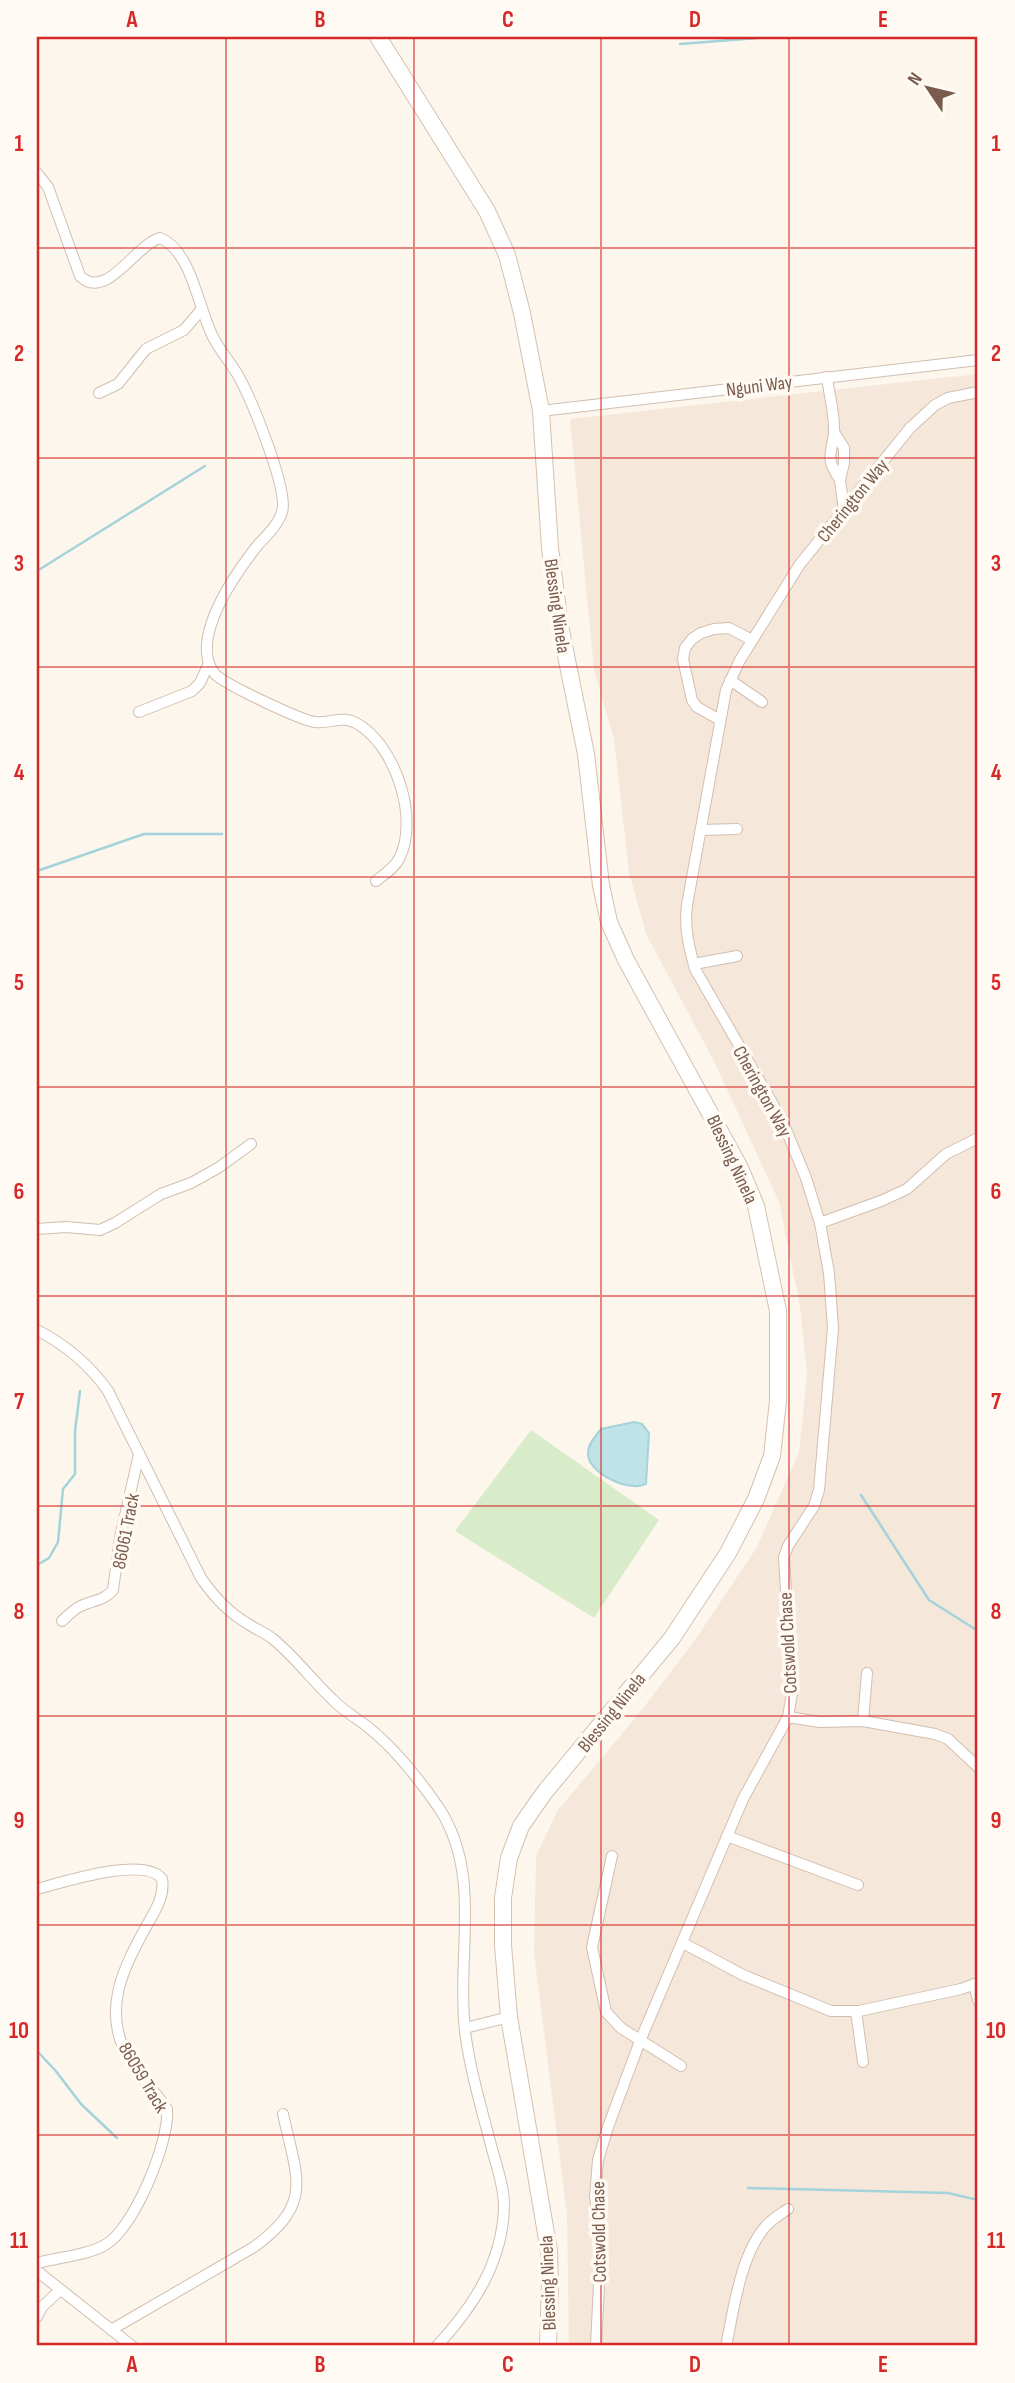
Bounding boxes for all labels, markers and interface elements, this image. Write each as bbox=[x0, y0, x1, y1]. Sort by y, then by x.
text: A bbox=[126, 6, 139, 34]
text: B bbox=[315, 6, 326, 34]
text: C bbox=[502, 6, 514, 34]
text: D bbox=[689, 6, 701, 34]
text: E bbox=[878, 6, 888, 34]
north arrow bbox=[892, 52, 962, 122]
text: N bbox=[903, 68, 928, 90]
text: 1 bbox=[14, 130, 24, 158]
text: 1 bbox=[991, 130, 1001, 158]
text: 2 bbox=[14, 340, 24, 368]
text: 2 bbox=[991, 340, 1001, 368]
street label: Nguni Way bbox=[725, 371, 794, 402]
street label: Cherington Way bbox=[813, 454, 894, 547]
text: 3 bbox=[14, 550, 24, 578]
text: 3 bbox=[991, 550, 1001, 578]
street label: Blessing Ninela bbox=[539, 557, 575, 655]
text: 4 bbox=[14, 759, 25, 787]
text: 4 bbox=[991, 759, 1002, 787]
text: 5 bbox=[14, 969, 24, 997]
text: 5 bbox=[991, 969, 1001, 997]
street label: Cherington Way bbox=[727, 1042, 796, 1142]
street label: Blessing Ninela bbox=[701, 1112, 762, 1208]
text: 6 bbox=[14, 1178, 24, 1206]
text: 6 bbox=[991, 1178, 1001, 1206]
text: 7 bbox=[14, 1388, 24, 1416]
text: 7 bbox=[991, 1388, 1001, 1416]
street label: 86061 Track bbox=[108, 1491, 145, 1571]
street label: Cotswold Chase bbox=[774, 1592, 803, 1694]
text: 8 bbox=[14, 1598, 25, 1626]
text: 8 bbox=[991, 1598, 1002, 1626]
street label: Blessing Ninela bbox=[573, 1669, 651, 1757]
text: 9 bbox=[14, 1807, 24, 1835]
text: 9 bbox=[991, 1807, 1001, 1835]
text: 10 bbox=[9, 2017, 29, 2045]
text: 10 bbox=[986, 2017, 1006, 2045]
street label: 86059 Track bbox=[113, 2039, 173, 2118]
street label: Cotswold Chase bbox=[587, 2181, 612, 2283]
text: 11 bbox=[10, 2227, 28, 2255]
text: 11 bbox=[987, 2227, 1005, 2255]
street label: Blessing Ninela bbox=[535, 2235, 562, 2331]
text: A bbox=[126, 2351, 139, 2379]
text: B bbox=[315, 2351, 326, 2379]
text: C bbox=[502, 2351, 514, 2379]
text: D bbox=[689, 2351, 701, 2379]
text: E bbox=[878, 2351, 888, 2379]

